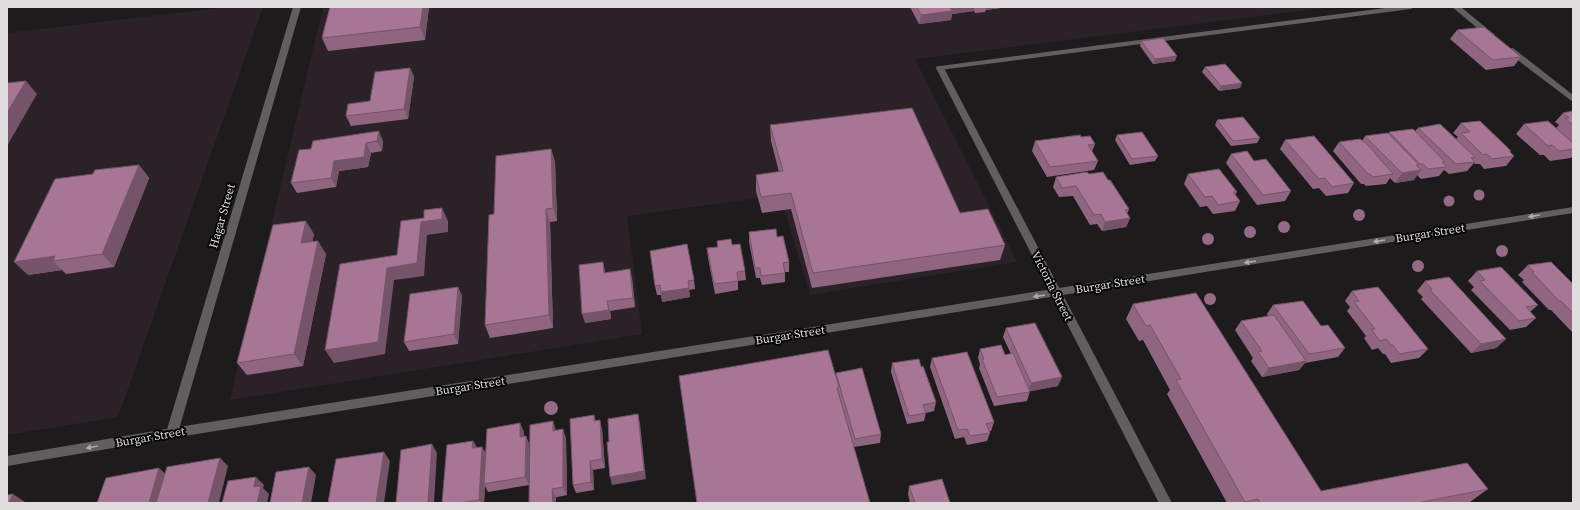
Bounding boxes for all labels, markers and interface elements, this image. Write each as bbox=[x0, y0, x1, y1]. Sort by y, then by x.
street label: Hagar Street bbox=[205, 182, 239, 250]
one-way arrow bbox=[1528, 213, 1541, 219]
street label: Burgar Street bbox=[1394, 220, 1466, 246]
one-way arrow bbox=[1372, 238, 1385, 244]
street label: Victoria Street bbox=[1028, 248, 1076, 324]
one-way arrow bbox=[1244, 259, 1256, 265]
street label: Burgar Street bbox=[1074, 271, 1146, 297]
one-way arrow bbox=[1033, 293, 1045, 299]
street label: Burgar Street bbox=[754, 322, 826, 348]
street label: Burgar Street bbox=[434, 373, 506, 399]
street label: Burgar Street bbox=[114, 423, 186, 451]
one-way arrow bbox=[86, 444, 98, 450]

